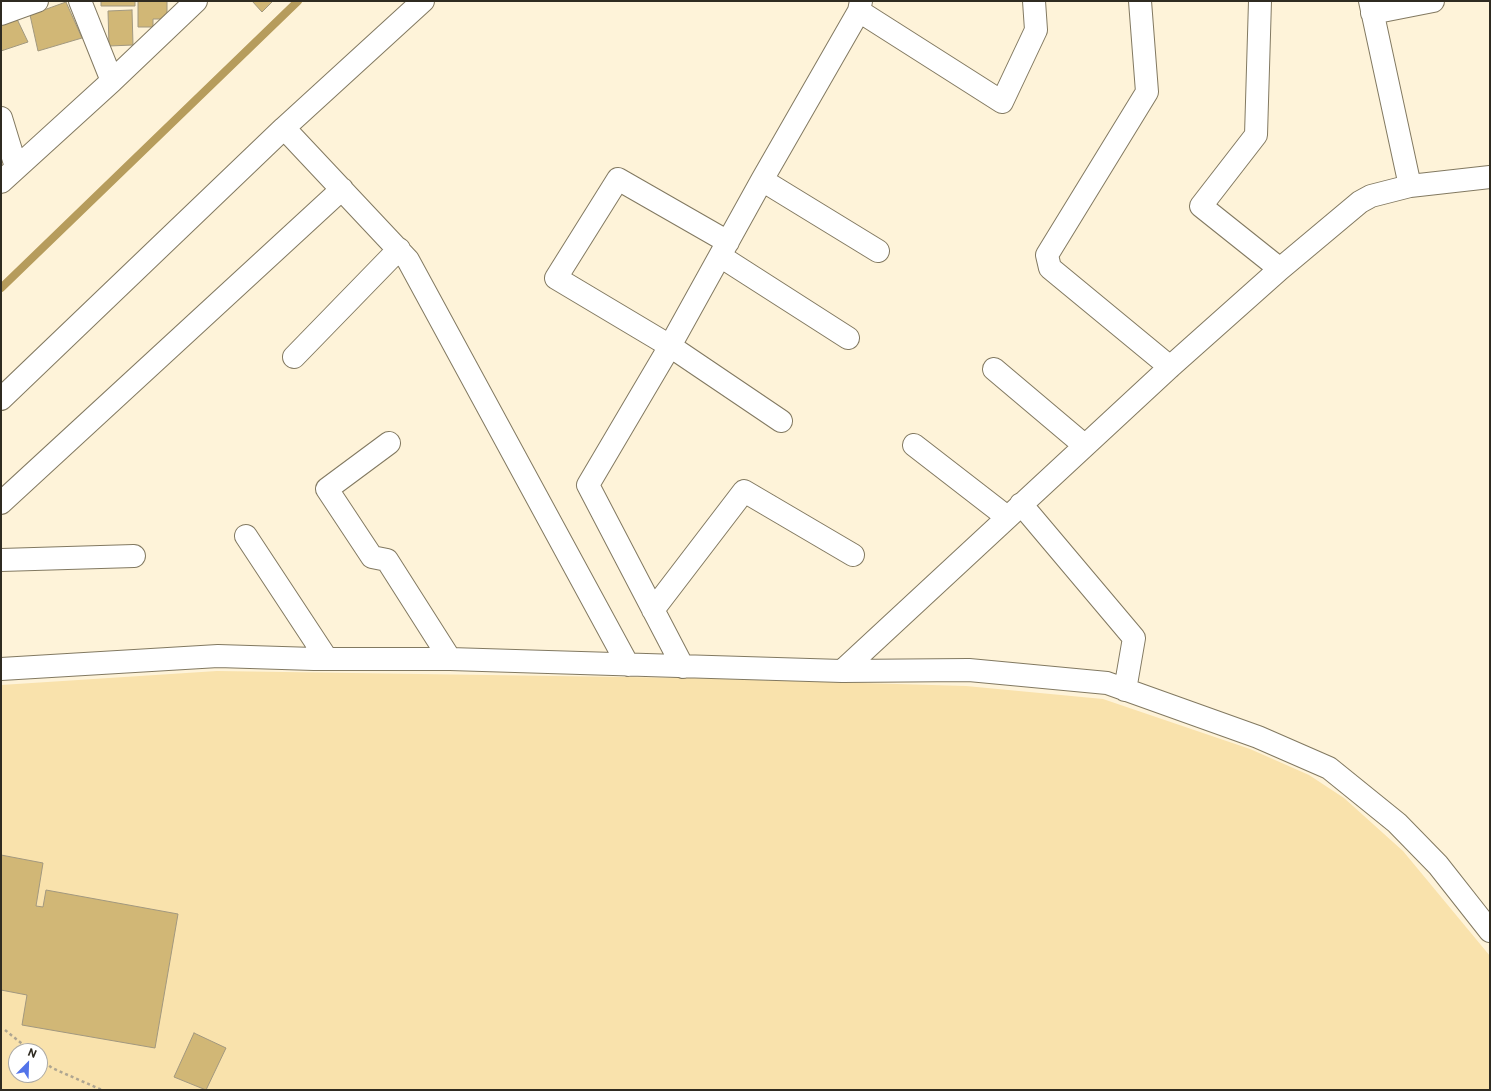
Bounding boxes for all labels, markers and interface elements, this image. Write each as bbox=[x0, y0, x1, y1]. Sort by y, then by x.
north arrow bbox=[8, 1043, 48, 1083]
text: N bbox=[26, 1045, 39, 1060]

